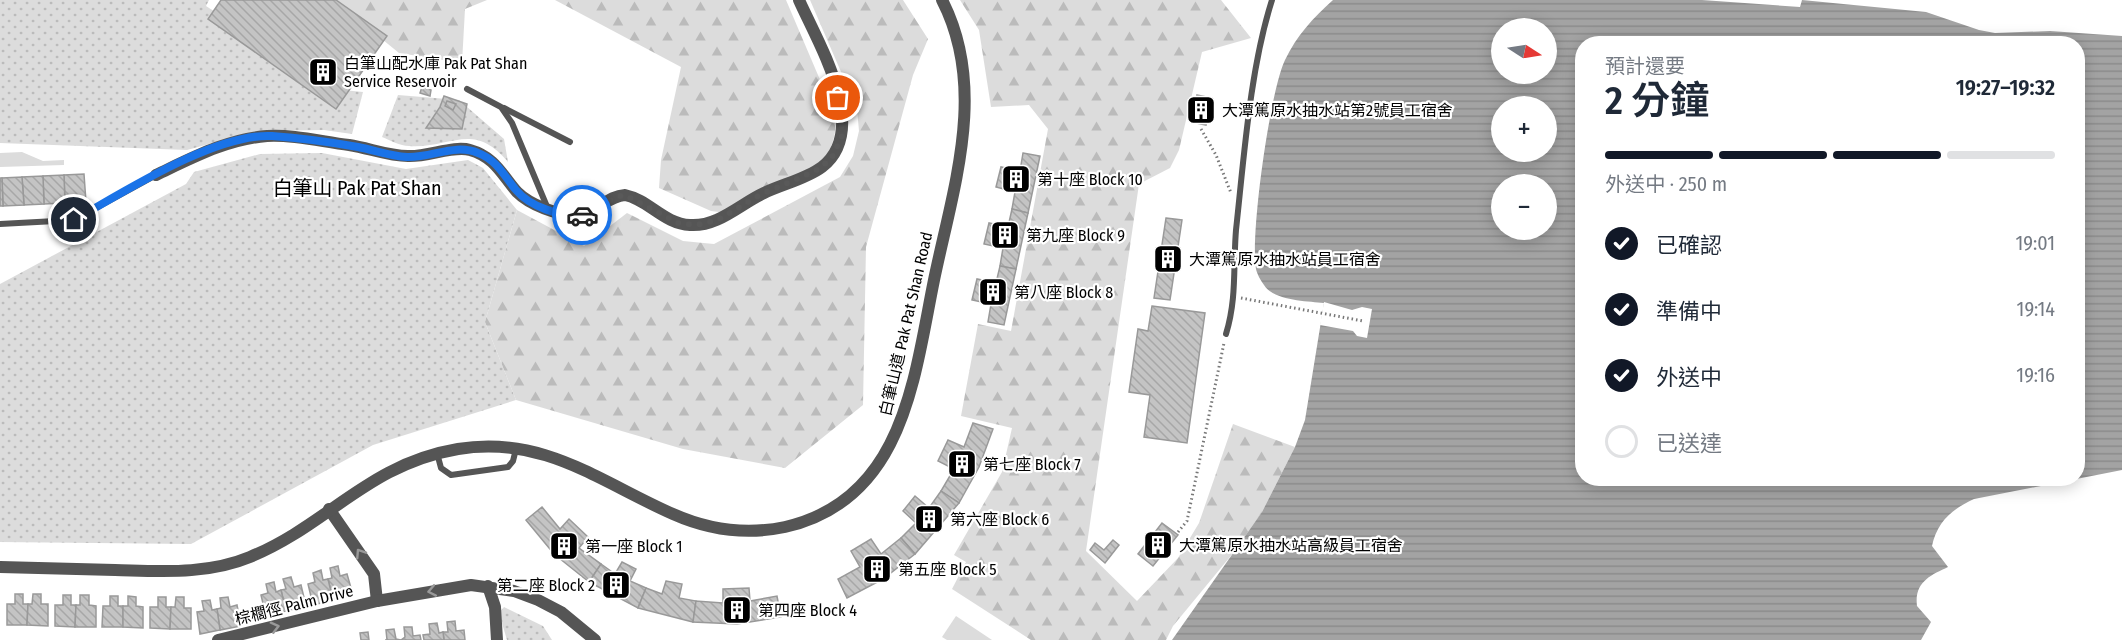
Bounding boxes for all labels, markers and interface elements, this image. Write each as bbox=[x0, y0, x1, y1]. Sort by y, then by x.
north arrow bbox=[1491, 18, 1557, 84]
map controls bbox=[1491, 18, 1557, 240]
place label: 白筆山配水庫 Pak Pat Shan Service Reservoir bbox=[344, 54, 527, 91]
text: 預計還要 bbox=[1605, 54, 1685, 78]
building icon: 白筆山配水庫 Pak Pat Shan Service Reservoir bbox=[307, 56, 339, 88]
pin bbox=[812, 72, 863, 123]
text: 19:27–19:32 bbox=[1956, 74, 2055, 101]
text: 2 分鐘 bbox=[1605, 78, 1709, 124]
icon: bag bbox=[821, 81, 854, 114]
building icon: 大潭篤原水抽水站第2號員工宿舍 bbox=[1185, 94, 1217, 126]
button: + bbox=[1491, 96, 1557, 162]
place label: 大潭篤原水抽水站第2號員工宿舍 bbox=[1222, 101, 1453, 120]
building icon: 第十座 Block 10 bbox=[1000, 163, 1032, 195]
place label: 第十座 Block 10 bbox=[1037, 170, 1143, 189]
text: 外送中 · 250 m bbox=[1605, 172, 1727, 196]
button: − bbox=[1491, 174, 1557, 240]
district label: 白筆山 Pak Pat Shan bbox=[272, 176, 442, 200]
courier bbox=[552, 185, 612, 245]
pin bbox=[48, 194, 99, 245]
icon: car bbox=[566, 199, 599, 232]
icon: home bbox=[57, 203, 90, 236]
building icon: 第九座 Block 9 bbox=[989, 219, 1021, 251]
place label: 第九座 Block 9 bbox=[1026, 226, 1125, 245]
icon: check bbox=[1605, 227, 1638, 260]
street label: 白筆山道 Pak Pat Shan Road bbox=[876, 230, 936, 418]
text: 19:01 bbox=[2016, 231, 2055, 255]
text: 已確認 bbox=[1656, 232, 1722, 259]
building icon: 大潭篤原水抽水站員工宿舍 bbox=[1152, 243, 1184, 275]
place label: 大潭篤原水抽水站員工宿舍 bbox=[1189, 250, 1381, 269]
building icon: 第八座 Block 8 bbox=[977, 276, 1009, 308]
place label: 第八座 Block 8 bbox=[1014, 283, 1113, 302]
icon: check bbox=[1605, 293, 1638, 326]
text: 19:14 bbox=[2017, 297, 2055, 321]
text: 準備中 bbox=[1656, 298, 1722, 325]
icon: check bbox=[1605, 359, 1638, 392]
text: 19:16 bbox=[2016, 363, 2055, 387]
text: 外送中 bbox=[1656, 364, 1722, 391]
text: 已送達 bbox=[1656, 430, 1722, 457]
building icon: 第七座 Block 7 bbox=[946, 448, 978, 480]
place label: 第七座 Block 7 bbox=[983, 455, 1081, 474]
building icon: 第六座 Block 6 bbox=[913, 503, 945, 535]
place label: 第六座 Block 6 bbox=[950, 510, 1049, 529]
building icon: 大潭篤原水抽水站高級員工宿舍 bbox=[1142, 529, 1174, 561]
building icon: 第一座 Block 1 bbox=[548, 530, 580, 562]
place label: 大潭篤原水抽水站高級員工宿舍 bbox=[1179, 536, 1403, 555]
place label: 第一座 Block 1 bbox=[585, 537, 682, 556]
one-way arrow bbox=[356, 548, 367, 559]
building icon: 第五座 Block 5 bbox=[861, 553, 893, 585]
place label: 第五座 Block 5 bbox=[898, 560, 996, 579]
building icon: 第二座 Block 2 bbox=[600, 569, 632, 601]
place label: 第二座 Block 2 bbox=[497, 576, 595, 595]
street label: 棕櫚徑 Palm Drive bbox=[233, 581, 355, 629]
one-way arrow bbox=[428, 584, 438, 597]
building icon: 第四座 Block 4 bbox=[721, 594, 753, 626]
place label: 第四座 Block 4 bbox=[758, 601, 857, 620]
one-way arrow bbox=[269, 622, 280, 634]

